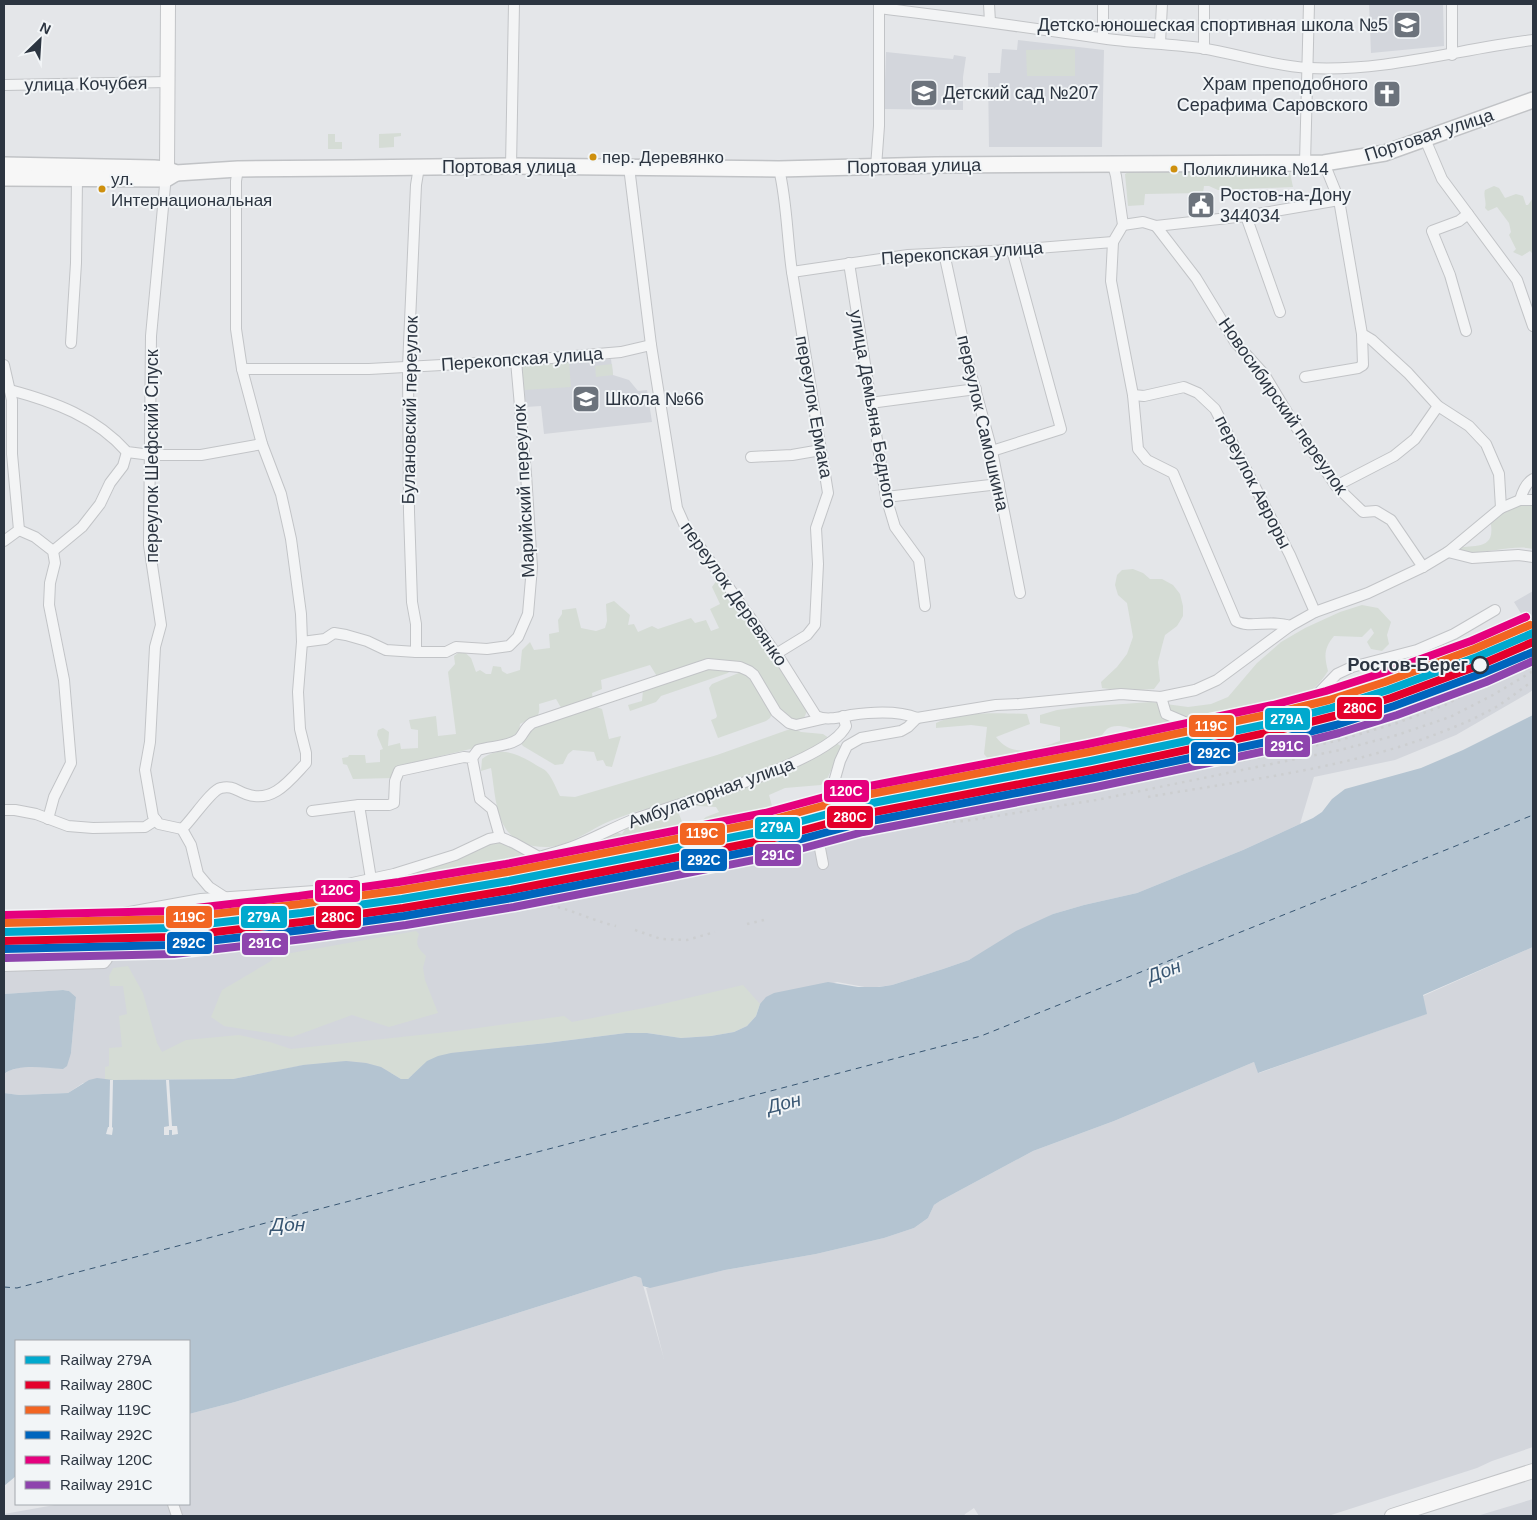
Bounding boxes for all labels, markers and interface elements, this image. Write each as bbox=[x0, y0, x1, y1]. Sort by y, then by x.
school or university icon: Детско-юношеская спортивная школа №5 bbox=[1392, 10, 1422, 40]
north arrow bbox=[15, 15, 65, 65]
place label: Детско-юношеская спортивная школа №5 bbox=[1037, 15, 1388, 35]
text: N bbox=[38, 19, 53, 38]
street label: улица Кочубея bbox=[24, 73, 148, 95]
place label: Храм преподобного Серафима Саровского bbox=[1177, 74, 1368, 115]
school or university icon: Детский сад №207 bbox=[909, 78, 939, 108]
church icon: Храм преподобного Серафима Саровского bbox=[1372, 79, 1402, 109]
place label: Детский сад №207 bbox=[943, 83, 1099, 103]
street label: Портовая улица bbox=[1362, 104, 1497, 165]
place label: пер. Деревянко bbox=[602, 148, 724, 167]
marker: пер. Деревянко bbox=[588, 152, 598, 162]
street label: Портовая улица bbox=[847, 155, 982, 177]
street label: Портовая улица bbox=[442, 157, 577, 177]
place label: Поликлиника №14 bbox=[1183, 160, 1329, 179]
marker: Поликлиника №14 bbox=[1169, 164, 1179, 174]
place label: ул. Интернациональная bbox=[111, 170, 272, 210]
marker: ул. Интернациональная bbox=[97, 184, 107, 194]
place label: Ростов-на-Дону 344034 bbox=[1220, 185, 1351, 226]
public building icon: Ростов-на-Дону 344034 bbox=[1186, 190, 1216, 220]
street label: Перекопская улица bbox=[880, 237, 1045, 269]
street label: улица Демьяна Бедного bbox=[846, 308, 900, 510]
street label: Новосибирский переулок bbox=[1214, 314, 1352, 498]
street label: Булановский переулок bbox=[398, 315, 422, 504]
street label: переулок Самошкина bbox=[953, 333, 1013, 514]
street label: переулок Ермака bbox=[792, 334, 837, 481]
street label: Перекопская улица bbox=[440, 343, 605, 375]
street label: переулок Шефский Спуск bbox=[142, 349, 162, 563]
school or university icon: Школа №66 bbox=[571, 384, 601, 414]
place label: Школа №66 bbox=[605, 389, 704, 409]
street label: Марийский переулок bbox=[509, 403, 539, 578]
street label: переулок Авроры bbox=[1211, 412, 1295, 552]
street label: переулок Деревянко bbox=[677, 518, 791, 670]
place label: Ростов-Берег bbox=[1348, 655, 1468, 675]
marker: Ростов-Берег bbox=[1471, 656, 1489, 674]
line badge: 280С bbox=[1336, 696, 1383, 720]
text: 280С bbox=[1343, 700, 1377, 716]
line badge: 279А bbox=[1264, 707, 1311, 731]
text: 279А bbox=[1270, 711, 1304, 727]
line badge: 119С bbox=[1188, 714, 1235, 738]
text: 119С bbox=[1195, 718, 1227, 734]
line badge: 291С bbox=[1264, 734, 1311, 758]
text: 291С bbox=[1270, 738, 1304, 754]
line badge: 292С bbox=[1190, 741, 1237, 765]
text: 292С bbox=[1197, 745, 1231, 761]
street label: Амбулаторная улица bbox=[625, 753, 798, 832]
line badge: 120С bbox=[823, 779, 870, 803]
text: 120С bbox=[829, 783, 863, 799]
line badge: 280С bbox=[826, 805, 874, 829]
text: 280С bbox=[833, 809, 867, 825]
line badge: 279А bbox=[754, 816, 801, 840]
text: 279А bbox=[760, 819, 794, 835]
line badge: 119С bbox=[679, 822, 726, 846]
text: 119С bbox=[686, 825, 718, 841]
line badge: 291С bbox=[754, 843, 802, 867]
text: 291С bbox=[761, 847, 795, 863]
line badge: 292С bbox=[680, 848, 728, 872]
text: 292С bbox=[687, 852, 721, 868]
line badge: 120С bbox=[314, 879, 361, 903]
text: 120С bbox=[320, 882, 354, 898]
line badge: 119С bbox=[165, 905, 213, 929]
line badge: 279А bbox=[240, 905, 288, 929]
line badge: 280С bbox=[315, 905, 362, 929]
text: 119С bbox=[173, 909, 205, 925]
text: 279А bbox=[247, 909, 281, 925]
text: 280С bbox=[321, 909, 355, 925]
line badge: 292С bbox=[166, 931, 213, 955]
line badge: 291С bbox=[241, 932, 289, 956]
text: 292С bbox=[172, 935, 206, 951]
text: 291С bbox=[248, 935, 282, 951]
water label: Дон bbox=[1142, 955, 1184, 987]
water label: Дон bbox=[763, 1089, 804, 1118]
water label: Дон bbox=[269, 1214, 306, 1235]
legend bbox=[15, 1340, 190, 1505]
text: Railway 279А bbox=[60, 1351, 152, 1368]
text: Railway 280С bbox=[60, 1376, 153, 1393]
text: Railway 119С bbox=[60, 1401, 152, 1418]
text: Railway 292С bbox=[60, 1426, 153, 1443]
text: Railway 120С bbox=[60, 1451, 153, 1468]
text: Railway 291С bbox=[60, 1476, 153, 1493]

